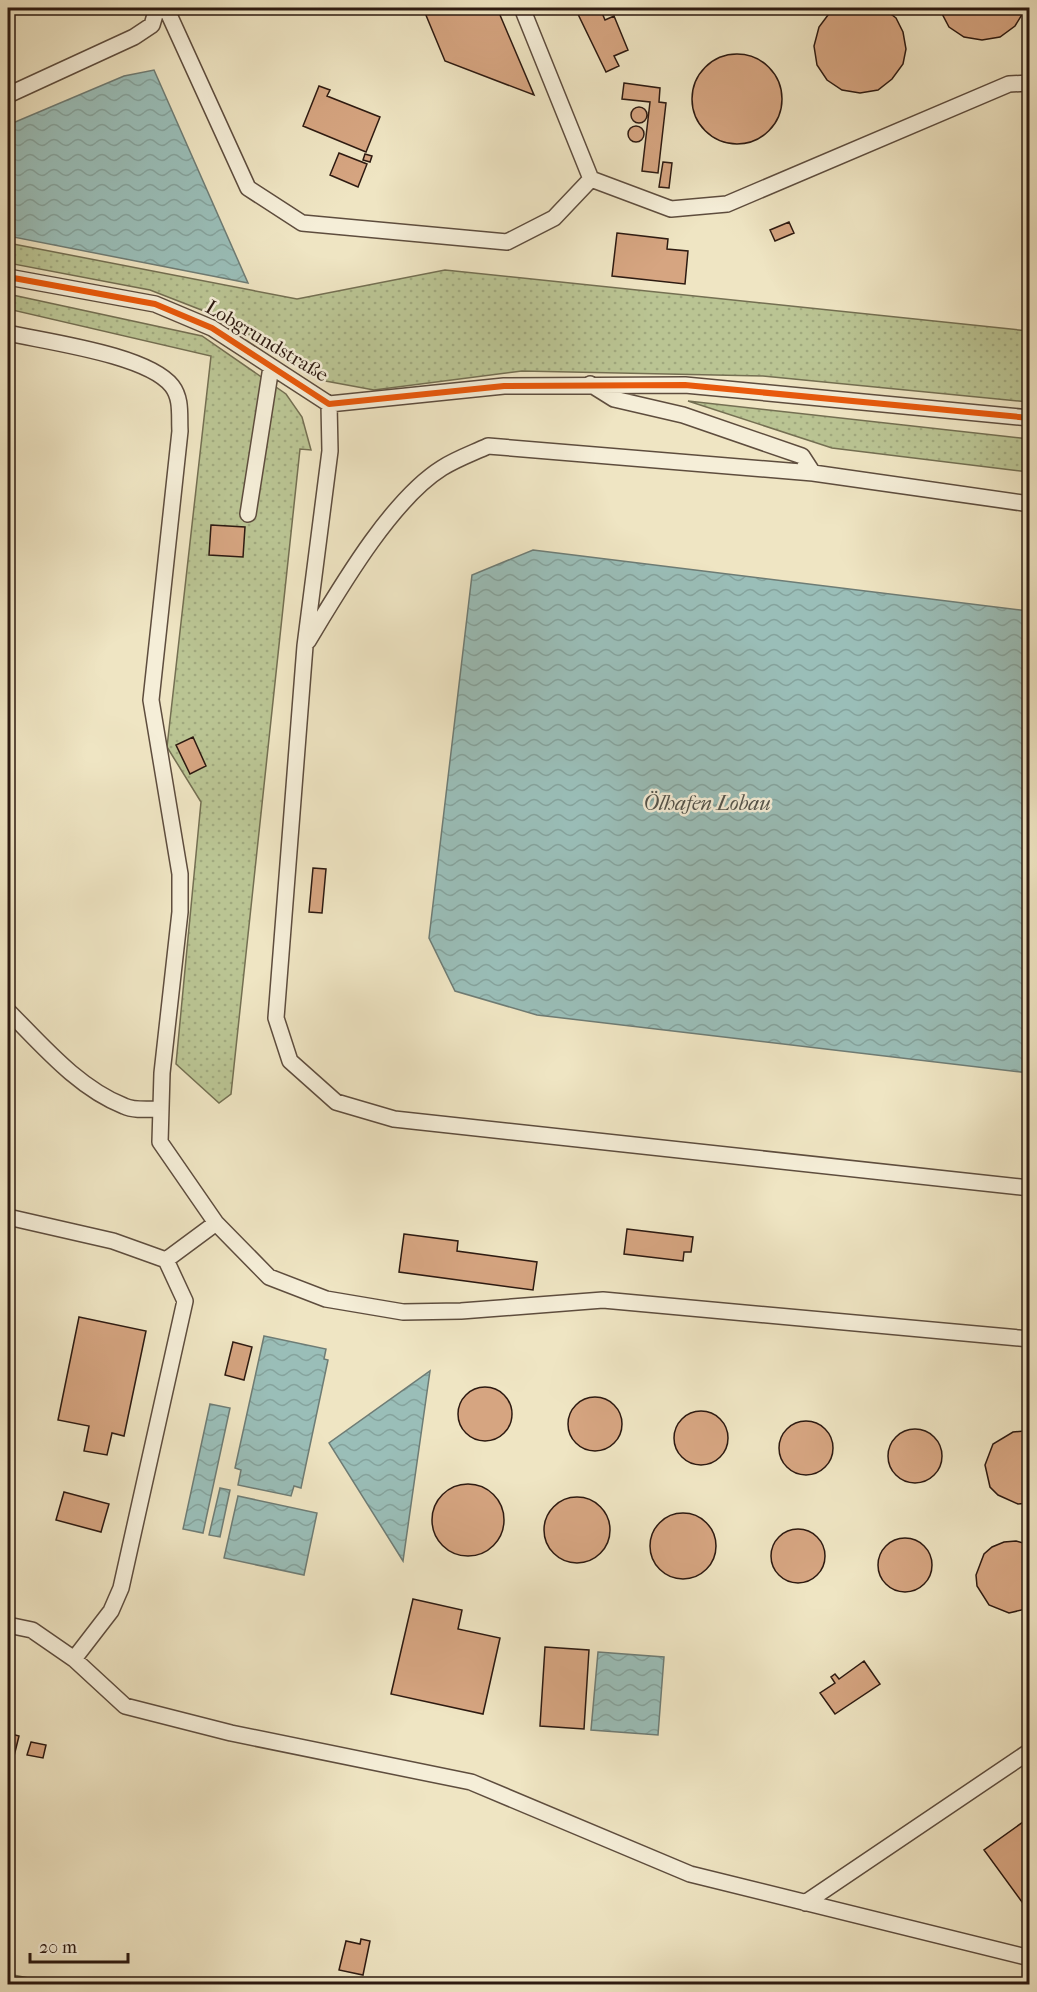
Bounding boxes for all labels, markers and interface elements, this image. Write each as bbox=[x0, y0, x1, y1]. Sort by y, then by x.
street label: Lobgrundstraße bbox=[202, 295, 333, 387]
water label: Ölhafen Lobau bbox=[643, 791, 771, 815]
scale bar bbox=[30, 1926, 128, 1964]
text: 20 m bbox=[39, 1937, 77, 1958]

